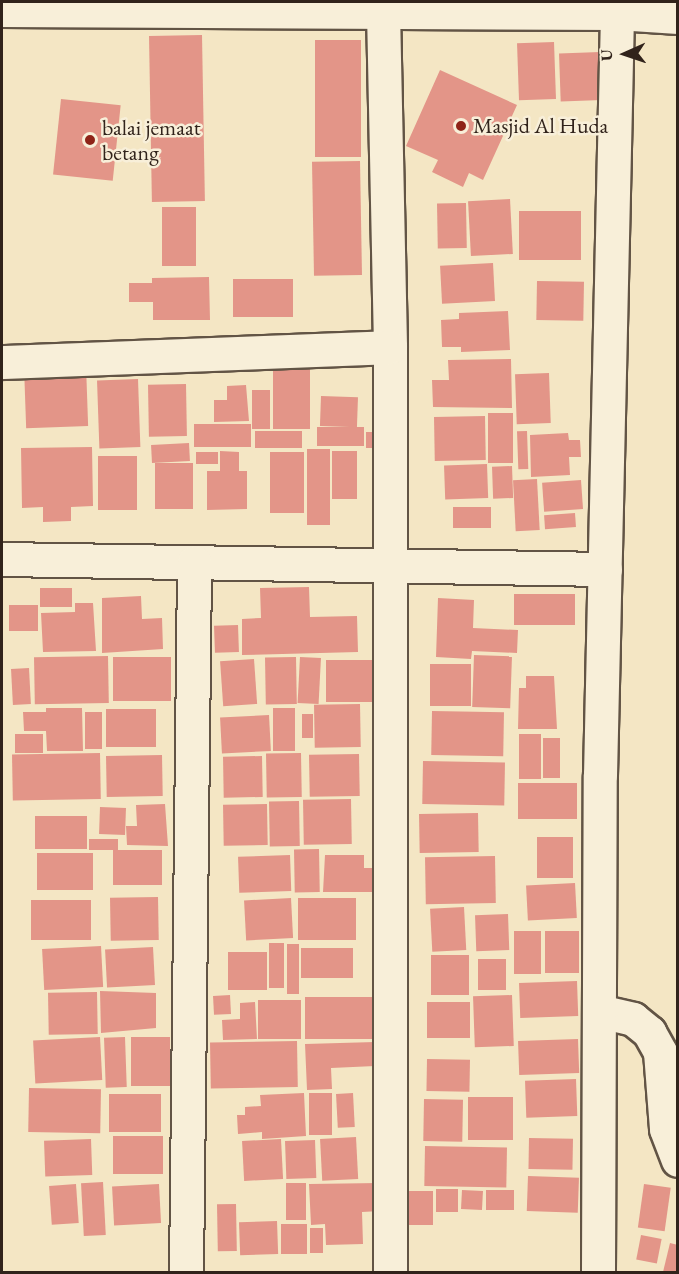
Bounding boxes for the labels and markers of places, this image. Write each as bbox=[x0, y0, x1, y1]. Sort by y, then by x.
place label: Masjid Al Huda bbox=[473, 113, 608, 139]
place label: balai jemaat betang bbox=[102, 114, 201, 166]
marker: Masjid Al Huda bbox=[454, 119, 468, 133]
marker: balai jemaat betang bbox=[83, 133, 97, 147]

